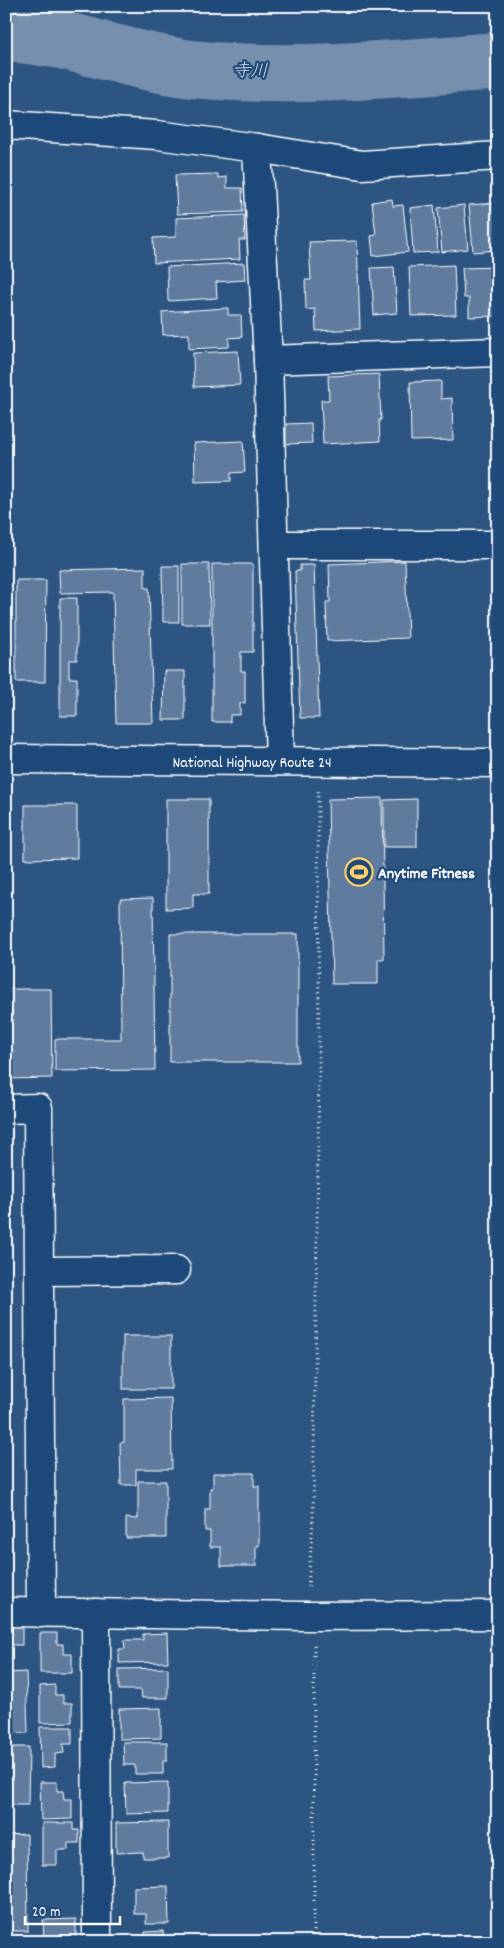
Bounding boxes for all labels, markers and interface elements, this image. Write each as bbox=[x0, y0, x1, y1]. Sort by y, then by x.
water label: 寺川 bbox=[232, 60, 268, 85]
street label: National Highway Route 24 bbox=[172, 752, 332, 775]
sports icon: Anytime Fitness bbox=[344, 857, 374, 887]
place label: Anytime Fitness bbox=[378, 863, 475, 886]
scale bar bbox=[25, 1893, 120, 1925]
text: 20 m bbox=[32, 1902, 60, 1924]

